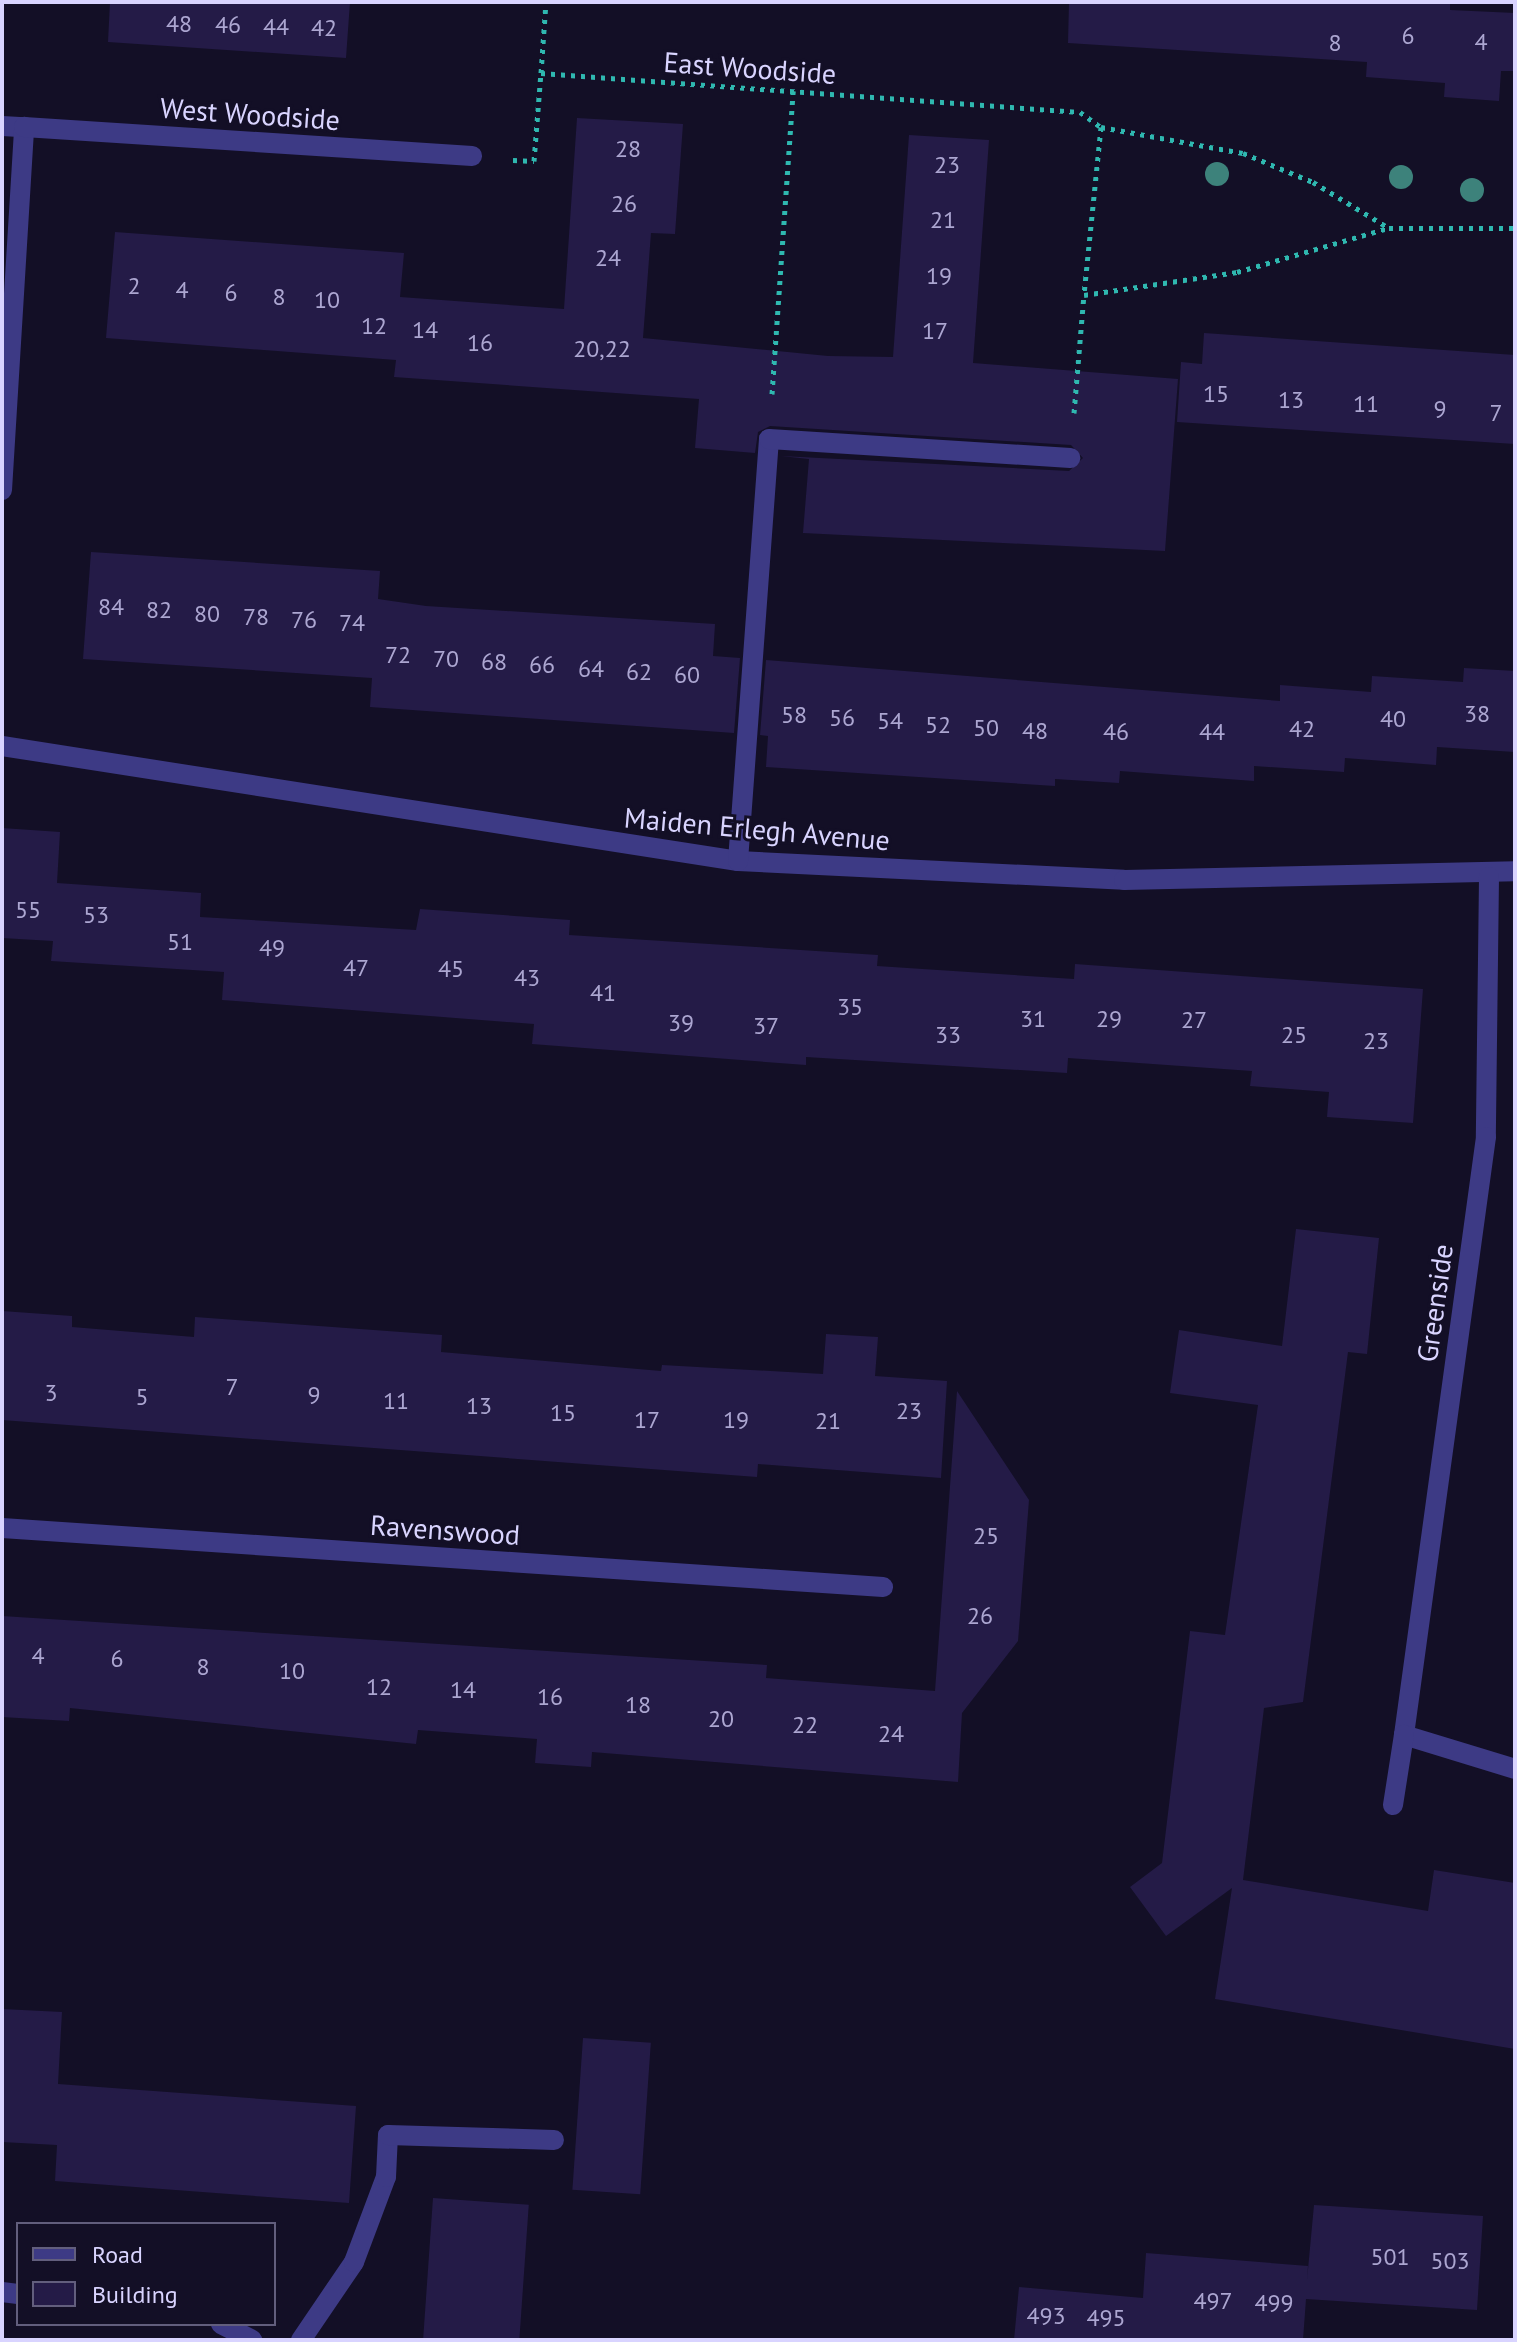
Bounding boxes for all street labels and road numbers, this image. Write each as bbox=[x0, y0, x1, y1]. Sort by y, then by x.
street label: East Woodside bbox=[662, 45, 838, 91]
street label: West Woodside bbox=[159, 91, 341, 137]
street label: Maiden Erlegh Avenue bbox=[622, 801, 892, 857]
street label: Greenside bbox=[1410, 1242, 1460, 1364]
street label: Ravenswood bbox=[369, 1508, 521, 1552]

